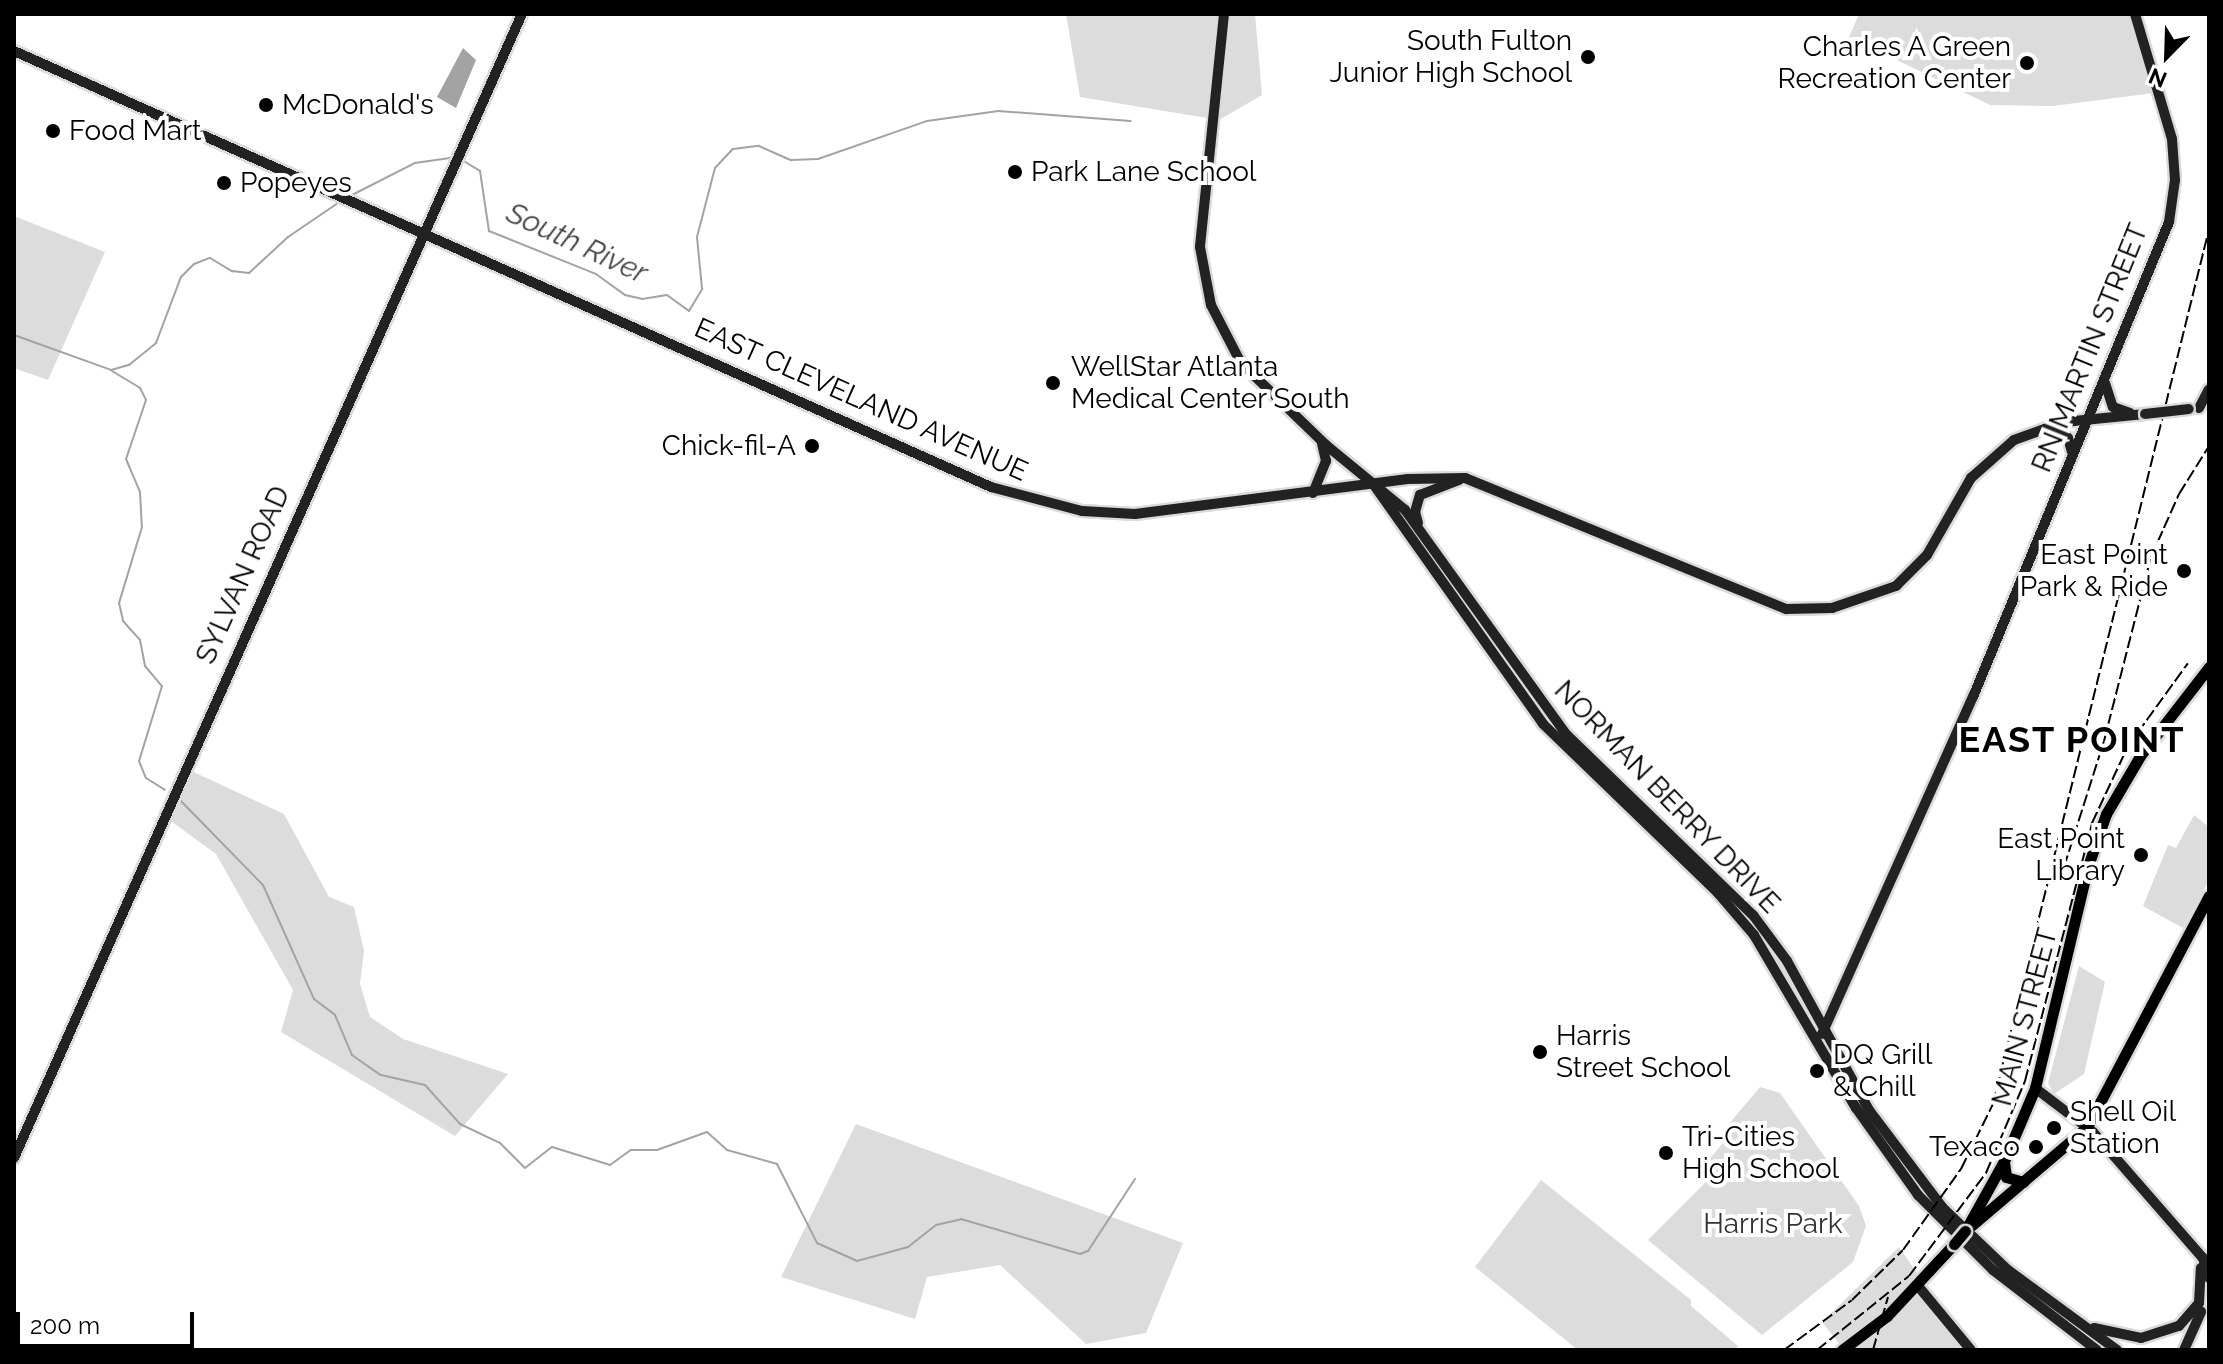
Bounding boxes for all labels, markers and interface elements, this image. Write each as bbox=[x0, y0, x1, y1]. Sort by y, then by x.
north arrow bbox=[2127, 16, 2207, 96]
place label: South Fulton Junior High School bbox=[1329, 24, 1572, 90]
place label: Charles A Green Recreation Center bbox=[1778, 30, 2011, 96]
marker: South Fulton Junior High School bbox=[1579, 48, 1597, 66]
marker: Charles A Green Recreation Center bbox=[2018, 54, 2036, 72]
text: N bbox=[2145, 63, 2170, 93]
place label: McDonald's bbox=[282, 88, 434, 122]
marker: McDonald's bbox=[257, 96, 275, 114]
place label: Food Mart bbox=[69, 114, 201, 148]
marker: Food Mart bbox=[44, 122, 62, 140]
place label: Park Lane School bbox=[1031, 155, 1256, 189]
marker: Park Lane School bbox=[1006, 163, 1024, 181]
place label: Popeyes bbox=[240, 166, 352, 200]
marker: Popeyes bbox=[215, 174, 233, 192]
water label: South River bbox=[501, 195, 653, 291]
street label: RN MARTIN STREET bbox=[2025, 219, 2155, 477]
street label: EAST CLEVELAND AVENUE bbox=[688, 311, 1034, 489]
place label: WellStar Atlanta Medical Center South bbox=[1071, 350, 1351, 416]
marker: WellStar Atlanta Medical Center South bbox=[1042, 372, 1064, 394]
place label: Chick-fil-A bbox=[662, 429, 796, 463]
marker: Chick-fil-A bbox=[803, 437, 821, 455]
street label: SYLVAN ROAD bbox=[189, 481, 297, 669]
place label: East Point Park & Ride bbox=[2020, 538, 2168, 604]
marker: East Point Park & Ride bbox=[2175, 562, 2193, 580]
street label: NORMAN BERRY DRIVE bbox=[1547, 673, 1787, 921]
district label: EAST POINT bbox=[1958, 718, 2186, 762]
place label: East Point Library bbox=[1997, 822, 2125, 888]
marker: East Point Library bbox=[2132, 846, 2150, 864]
street label: MAIN STREET bbox=[1985, 924, 2065, 1110]
place label: Harris Street School bbox=[1556, 1019, 1730, 1085]
place label: DQ Grill & Chill bbox=[1833, 1038, 1932, 1104]
marker: Harris Street School bbox=[1531, 1043, 1549, 1061]
marker: DQ Grill & Chill bbox=[1808, 1062, 1826, 1080]
place label: Shell Oil Station bbox=[2070, 1095, 2177, 1161]
marker: Shell Oil Station bbox=[2045, 1119, 2063, 1137]
place label: Tri-Cities High School bbox=[1682, 1120, 1839, 1186]
place label: Texaco bbox=[1929, 1130, 2020, 1164]
marker: Texaco bbox=[2027, 1138, 2045, 1156]
marker: Tri-Cities High School bbox=[1657, 1144, 1675, 1162]
park label: Harris Park bbox=[1703, 1207, 1843, 1241]
scale bar bbox=[20, 1296, 198, 1346]
text: 200 m bbox=[30, 1311, 100, 1340]

